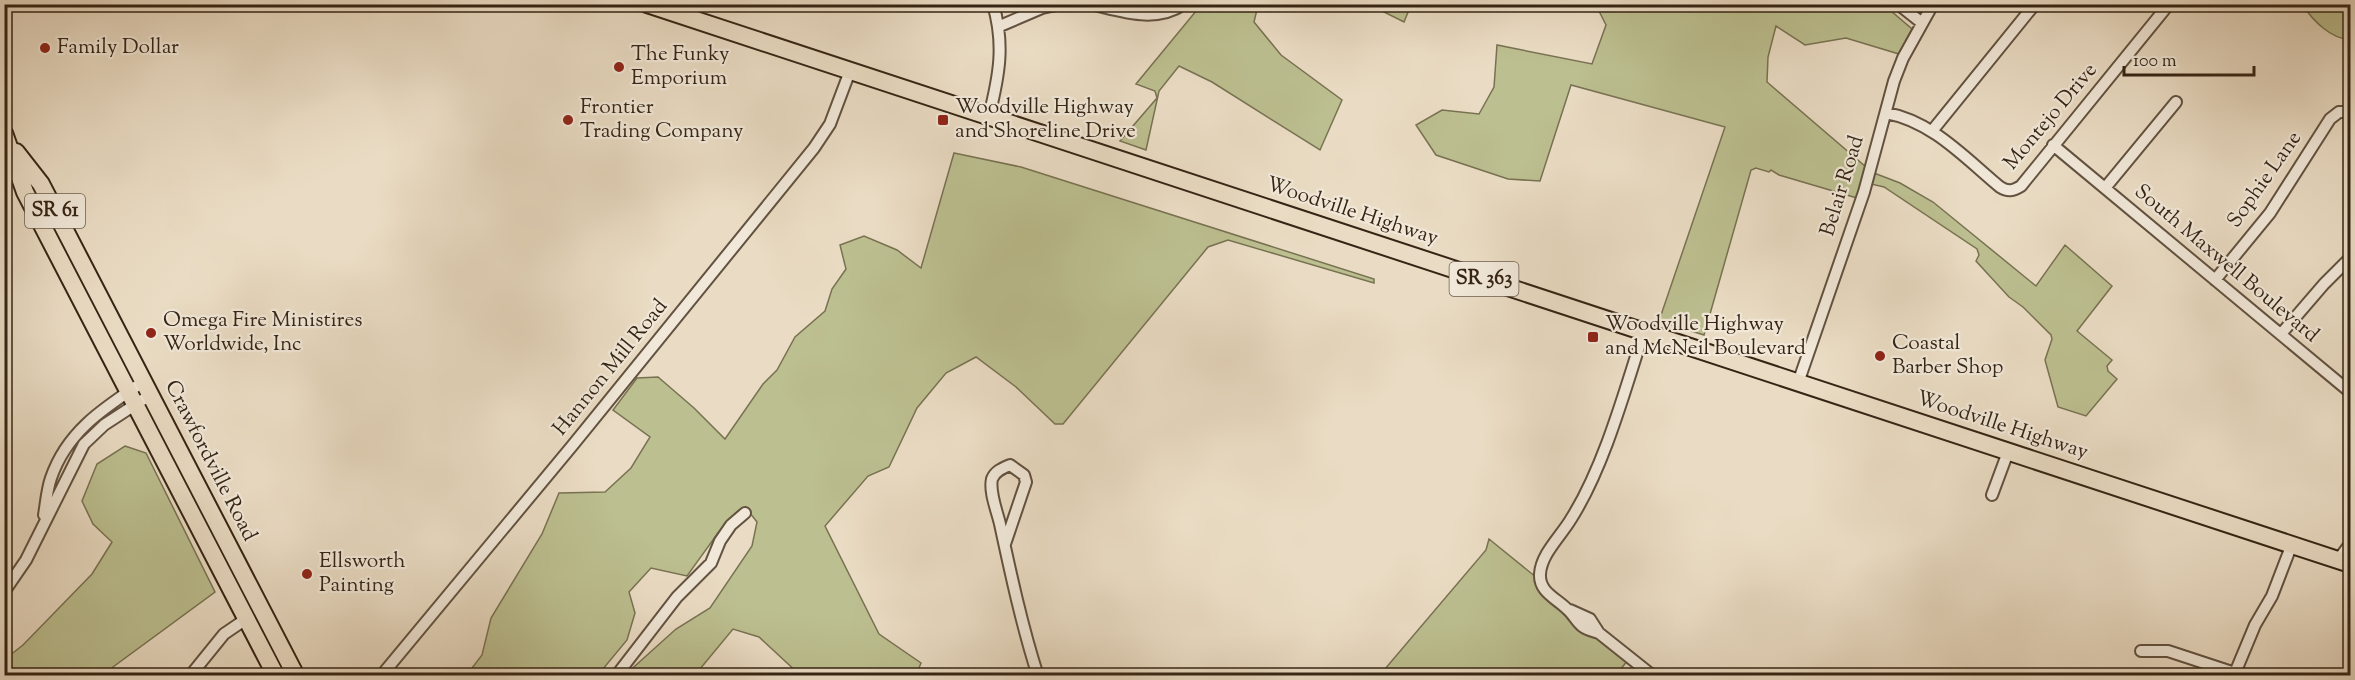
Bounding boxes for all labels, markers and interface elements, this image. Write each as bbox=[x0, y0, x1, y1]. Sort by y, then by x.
place label: Family Dollar bbox=[57, 33, 179, 63]
scale bar bbox=[2124, 39, 2254, 77]
place label: The Funky Emporium bbox=[631, 40, 730, 94]
marker: Family Dollar bbox=[38, 41, 52, 55]
text: 100 m bbox=[2133, 49, 2177, 75]
street label: Montejo Drive bbox=[1997, 57, 2105, 177]
marker: The Funky Emporium bbox=[612, 60, 626, 74]
place label: Frontier Trading Company bbox=[580, 93, 744, 147]
place label: Woodville Highway and Shoreline Drive bbox=[955, 93, 1136, 147]
marker: Frontier Trading Company bbox=[561, 113, 575, 127]
marker: Woodville Highway and Shoreline Drive bbox=[936, 113, 950, 127]
street label: Sophie Lane bbox=[2221, 125, 2309, 235]
street label: Belair Road bbox=[1813, 132, 1873, 240]
street label: Woodville Highway bbox=[1262, 170, 1442, 254]
street label: South Maxwell Boulevard bbox=[2127, 178, 2325, 350]
road number: SR 61 bbox=[25, 194, 85, 228]
road number: SR 363 bbox=[1450, 262, 1518, 296]
street label: Hannon Mill Road bbox=[546, 293, 676, 443]
place label: Omega Fire Ministires Worldwide, Inc bbox=[163, 306, 362, 360]
place label: Woodville Highway and McNeil Boulevard bbox=[1605, 310, 1806, 364]
marker: Omega Fire Ministires Worldwide, Inc bbox=[144, 326, 158, 340]
place label: Coastal Barber Shop bbox=[1892, 329, 2003, 383]
marker: Woodville Highway and McNeil Boulevard bbox=[1586, 330, 1600, 344]
marker: Coastal Barber Shop bbox=[1873, 349, 1887, 363]
street label: Crawfordville Road bbox=[156, 375, 264, 547]
street label: Woodville Highway bbox=[1912, 384, 2092, 468]
place label: Ellsworth Painting bbox=[319, 547, 406, 601]
marker: Ellsworth Painting bbox=[300, 567, 314, 581]

